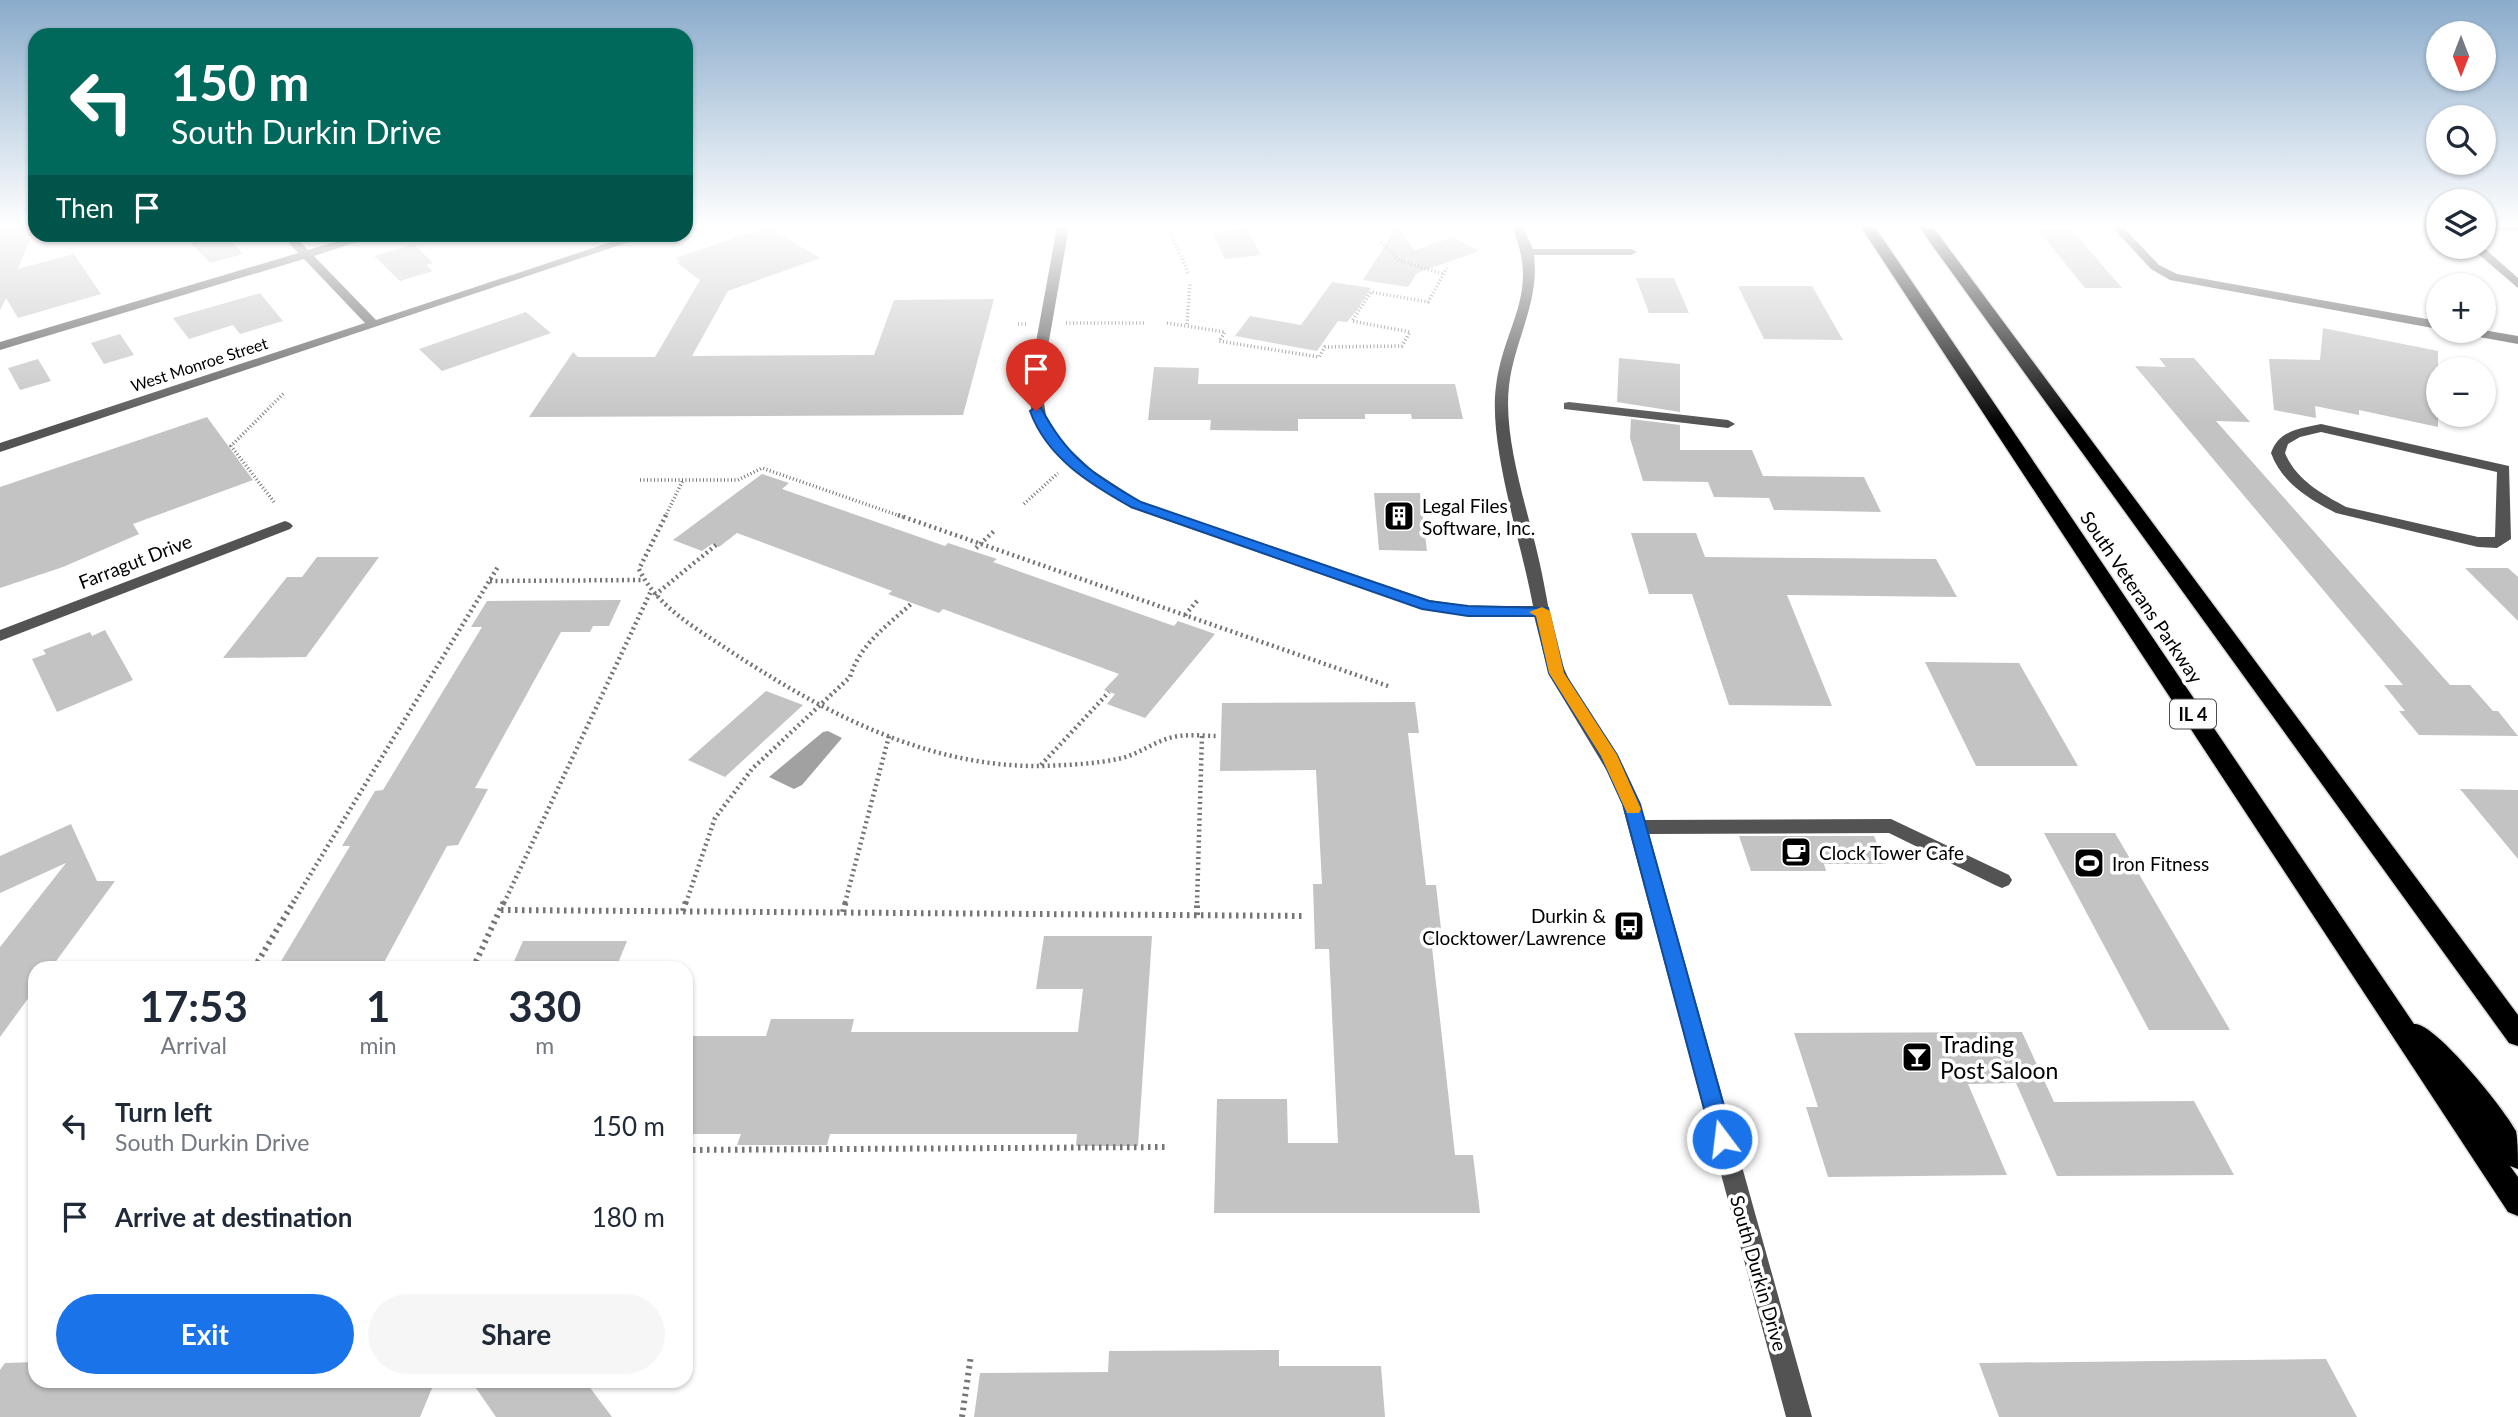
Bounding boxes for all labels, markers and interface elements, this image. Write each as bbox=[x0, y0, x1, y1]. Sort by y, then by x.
north arrow bbox=[2426, 21, 2496, 91]
map controls bbox=[2426, 21, 2496, 427]
text: 150 m bbox=[171, 53, 309, 111]
icon: left bbox=[56, 56, 147, 147]
button: search bbox=[2426, 105, 2496, 175]
text: South Durkin Drive bbox=[171, 112, 442, 151]
icon: arrive bbox=[128, 189, 166, 227]
button: layers bbox=[2426, 189, 2496, 259]
text: Then bbox=[56, 192, 114, 224]
button: + bbox=[2426, 273, 2496, 343]
street label: West Monroe Street bbox=[128, 333, 270, 395]
pin bbox=[1006, 339, 1066, 411]
icon: arrive bbox=[1017, 350, 1055, 388]
button: − bbox=[2426, 357, 2496, 427]
place label: Legal Files Software, Inc. bbox=[1422, 494, 1535, 539]
building icon: Legal Files Software, Inc. bbox=[1382, 499, 1416, 533]
street label: South Veterans Parkway bbox=[2076, 507, 2208, 687]
street label: Farragut Drive bbox=[75, 529, 195, 593]
road number: IL 4 bbox=[2170, 700, 2216, 728]
cafe icon: Clock Tower Cafe bbox=[1779, 835, 1813, 869]
place label: Clock Tower Cafe bbox=[1819, 841, 1964, 864]
sports icon: Iron Fitness bbox=[2072, 846, 2106, 880]
place label: Iron Fitness bbox=[2112, 852, 2209, 875]
place label: Durkin & Clocktower/Lawrence bbox=[1422, 904, 1606, 949]
bus stop icon: Durkin & Clocktower/Lawrence bbox=[1612, 909, 1646, 943]
text: 17:53 bbox=[140, 981, 248, 1031]
text: 1 bbox=[366, 981, 390, 1031]
text: 330 bbox=[508, 981, 581, 1031]
place label: Trading Post Saloon bbox=[1940, 1030, 2058, 1084]
text: Arrival bbox=[161, 1031, 227, 1059]
text: min bbox=[359, 1031, 397, 1059]
text: m bbox=[535, 1031, 554, 1059]
bar icon: Trading Post Saloon bbox=[1900, 1040, 1934, 1074]
text: Turn left bbox=[115, 1096, 212, 1128]
position arrow bbox=[1685, 1102, 1759, 1176]
icon: left bbox=[56, 1107, 94, 1145]
text: 150 m bbox=[592, 1110, 665, 1142]
text: South Durkin Drive bbox=[115, 1128, 310, 1156]
street label: South Durkin Drive bbox=[1726, 1193, 1792, 1353]
icon: arrive bbox=[56, 1198, 94, 1236]
text: Arrive at destination bbox=[115, 1201, 352, 1233]
text: 180 m bbox=[592, 1201, 665, 1233]
button: Exit bbox=[56, 1294, 354, 1374]
button: Share bbox=[368, 1294, 665, 1374]

